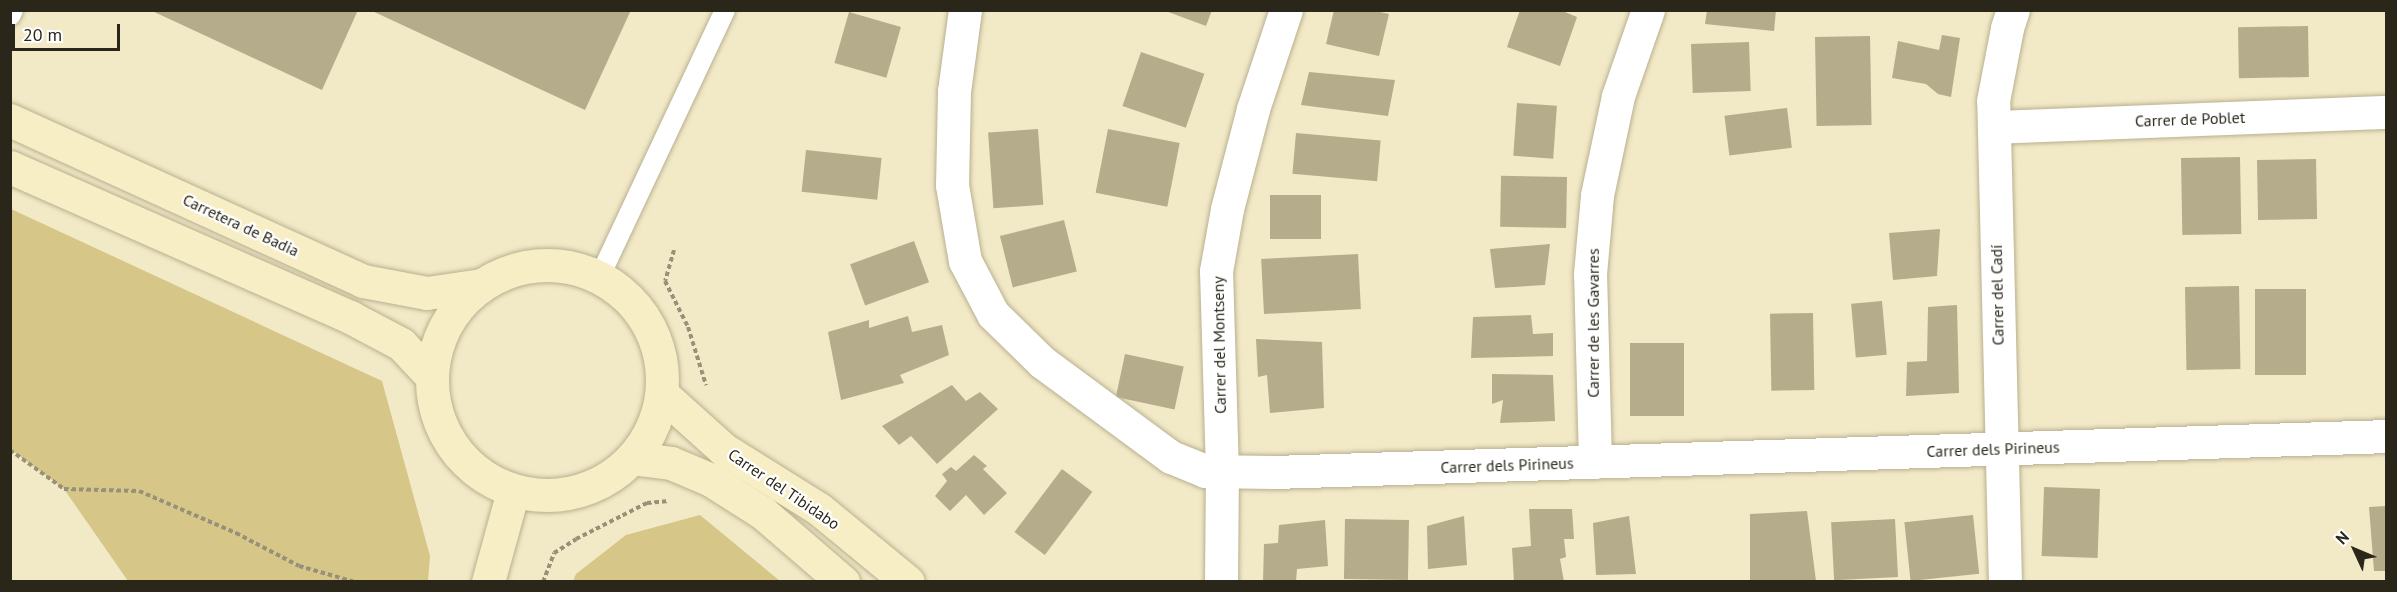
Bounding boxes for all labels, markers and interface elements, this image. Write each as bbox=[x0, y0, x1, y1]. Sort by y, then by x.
scale bar bbox=[15, 12, 123, 50]
text: 20 m bbox=[23, 23, 62, 46]
street label: Carrer de Poblet bbox=[2135, 107, 2245, 131]
street label: Carretera de Badia bbox=[180, 190, 302, 260]
street label: Carrer del Cadí bbox=[1987, 244, 2007, 346]
street label: Carrer de les Gavarres bbox=[1583, 248, 1603, 398]
street label: Carrer del Montseny bbox=[1208, 276, 1230, 414]
street label: Carrer dels Pirineus bbox=[1926, 437, 2060, 461]
street label: Carrer del Tibidabo bbox=[724, 444, 844, 534]
street label: Carrer dels Pirineus bbox=[1440, 453, 1574, 477]
north arrow bbox=[2325, 520, 2385, 580]
text: N bbox=[2331, 527, 2353, 548]

